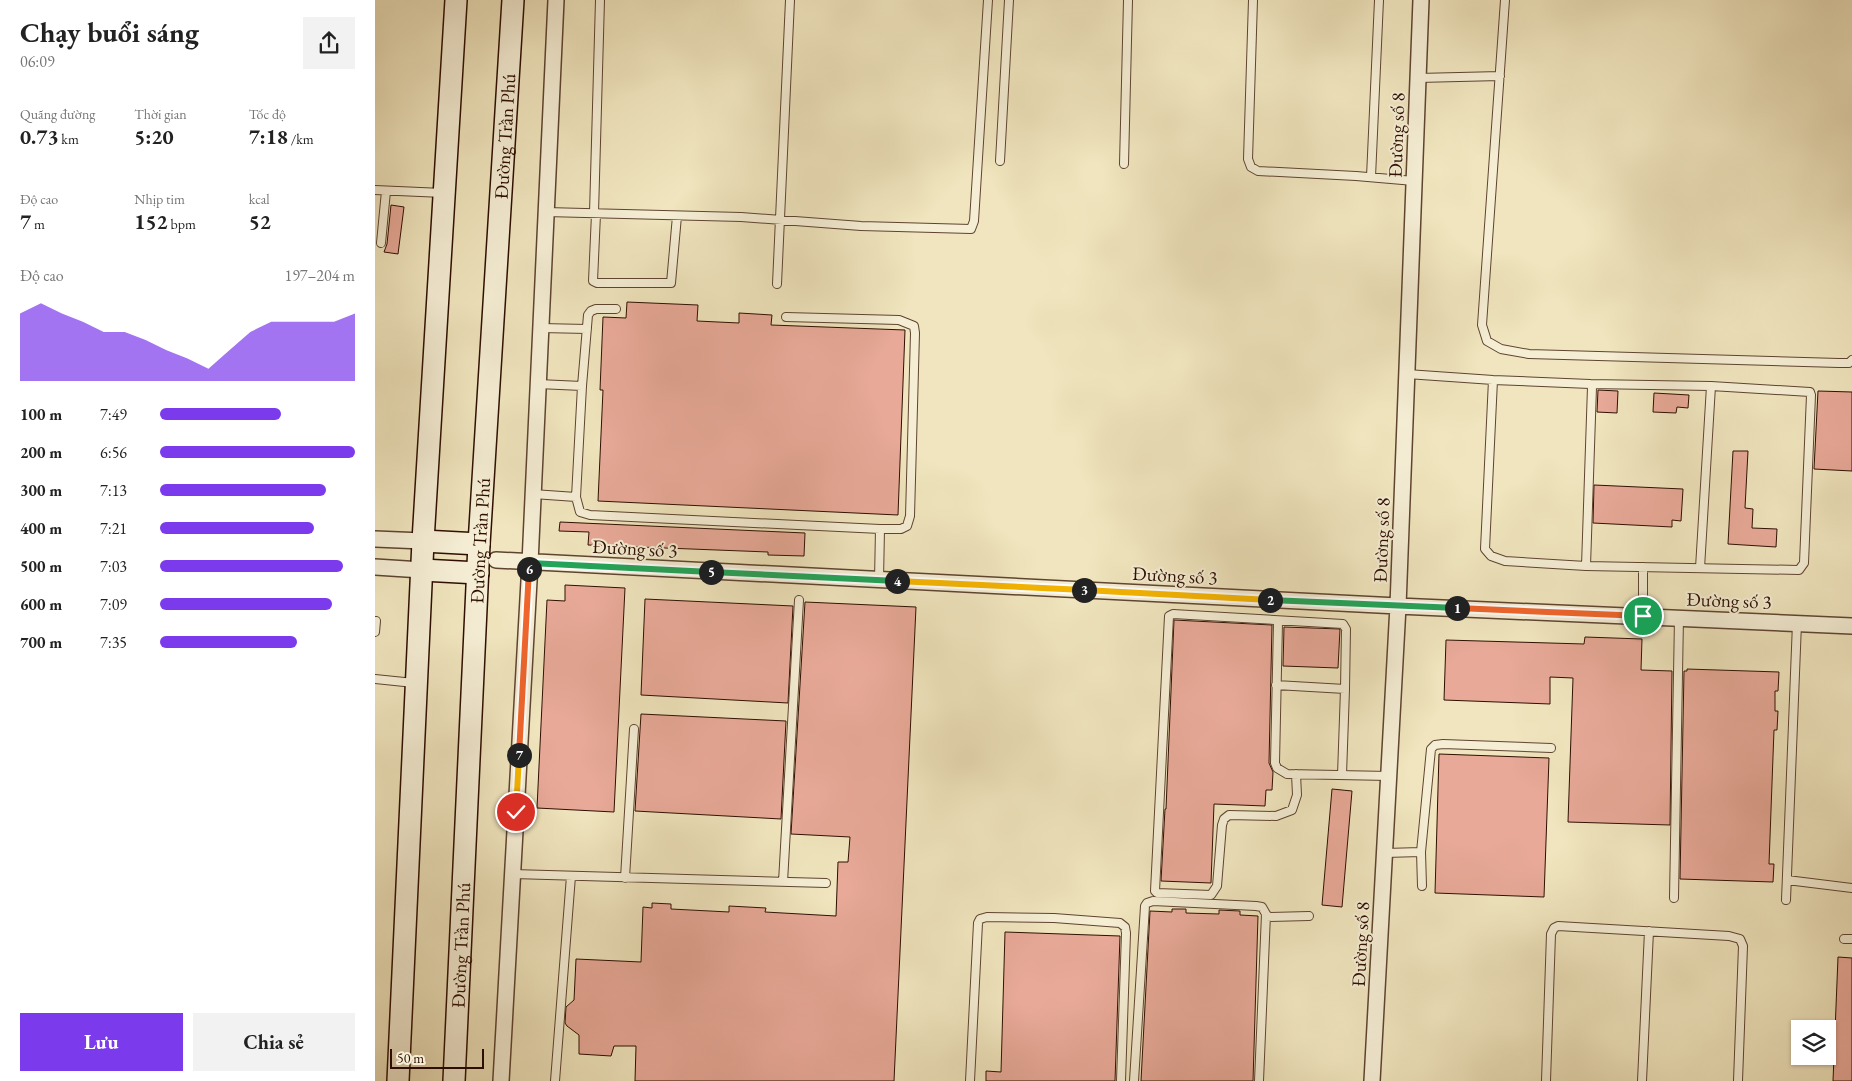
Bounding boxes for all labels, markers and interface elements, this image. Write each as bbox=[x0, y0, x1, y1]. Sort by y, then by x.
text: Chạy buổi sáng bbox=[20, 14, 199, 50]
button: share bbox=[303, 17, 355, 69]
text: 06:09 bbox=[20, 51, 55, 72]
street label: Đường Trần Phú bbox=[489, 73, 521, 200]
street label: Đường số 8 bbox=[1383, 92, 1410, 178]
text: Quãng đường bbox=[20, 105, 95, 123]
text: Thời gian bbox=[134, 105, 187, 123]
text: Tốc độ bbox=[249, 105, 286, 123]
text: 0.73 bbox=[20, 123, 59, 150]
text: 5:20 bbox=[134, 123, 174, 150]
text: 7:18 bbox=[249, 123, 288, 150]
text: km bbox=[59, 130, 79, 148]
text: /km bbox=[288, 130, 314, 148]
text: Độ cao bbox=[20, 190, 58, 208]
text: Nhịp tim bbox=[134, 190, 185, 208]
text: kcal bbox=[249, 190, 270, 208]
text: 7 bbox=[20, 208, 31, 235]
text: 152 bbox=[134, 208, 168, 235]
text: 52 bbox=[249, 208, 271, 235]
text: m bbox=[31, 215, 45, 233]
text: bpm bbox=[168, 215, 196, 233]
text: Độ cao bbox=[20, 265, 64, 286]
text: 197–204 m bbox=[284, 265, 355, 286]
text: 100 m bbox=[20, 404, 62, 425]
text: 7:49 bbox=[100, 404, 127, 425]
text: 200 m bbox=[20, 442, 62, 463]
text: 6:56 bbox=[100, 442, 127, 463]
street label: Đường Trần Phú bbox=[464, 477, 496, 604]
text: 300 m bbox=[20, 480, 62, 501]
text: 7:13 bbox=[100, 480, 127, 501]
street label: Đường số 8 bbox=[1368, 497, 1395, 583]
text: 400 m bbox=[20, 518, 62, 539]
text: 7:21 bbox=[100, 518, 127, 539]
street label: Đường số 3 bbox=[592, 534, 678, 563]
text: 500 m bbox=[20, 556, 62, 577]
text: 7:03 bbox=[100, 556, 127, 577]
pin: 6 bbox=[517, 556, 541, 582]
text: 6 bbox=[526, 560, 533, 578]
pin: 5 bbox=[699, 560, 723, 584]
street label: Đường số 3 bbox=[1132, 561, 1218, 590]
text: 5 bbox=[708, 563, 715, 581]
pin: 4 bbox=[885, 568, 909, 594]
text: 4 bbox=[894, 572, 901, 590]
pin: 3 bbox=[1071, 578, 1097, 602]
text: 3 bbox=[1081, 581, 1088, 599]
street label: Đường số 3 bbox=[1686, 587, 1772, 614]
pin: 2 bbox=[1257, 588, 1283, 612]
text: 2 bbox=[1267, 591, 1274, 609]
text: 600 m bbox=[20, 594, 62, 615]
text: 7:09 bbox=[100, 594, 127, 615]
pin bbox=[1622, 595, 1664, 637]
pin: 1 bbox=[1445, 596, 1469, 620]
text: 1 bbox=[1454, 599, 1461, 617]
icon: arrive bbox=[1629, 602, 1657, 630]
text: 700 m bbox=[20, 632, 62, 653]
text: 7:35 bbox=[100, 632, 127, 653]
pin: 7 bbox=[507, 742, 531, 768]
text: 7 bbox=[516, 746, 523, 764]
pin bbox=[495, 791, 537, 833]
icon: check bbox=[502, 798, 530, 826]
street label: Đường Trần Phú bbox=[445, 882, 476, 1009]
street label: Đường số 8 bbox=[1346, 901, 1375, 987]
button: Lưu bbox=[20, 1013, 183, 1071]
button: Chia sẻ bbox=[193, 1013, 355, 1071]
map controls bbox=[1791, 1020, 1836, 1065]
button: layers bbox=[1791, 1020, 1836, 1065]
scale bar bbox=[390, 1046, 484, 1069]
text: 50 m bbox=[397, 1049, 424, 1067]

